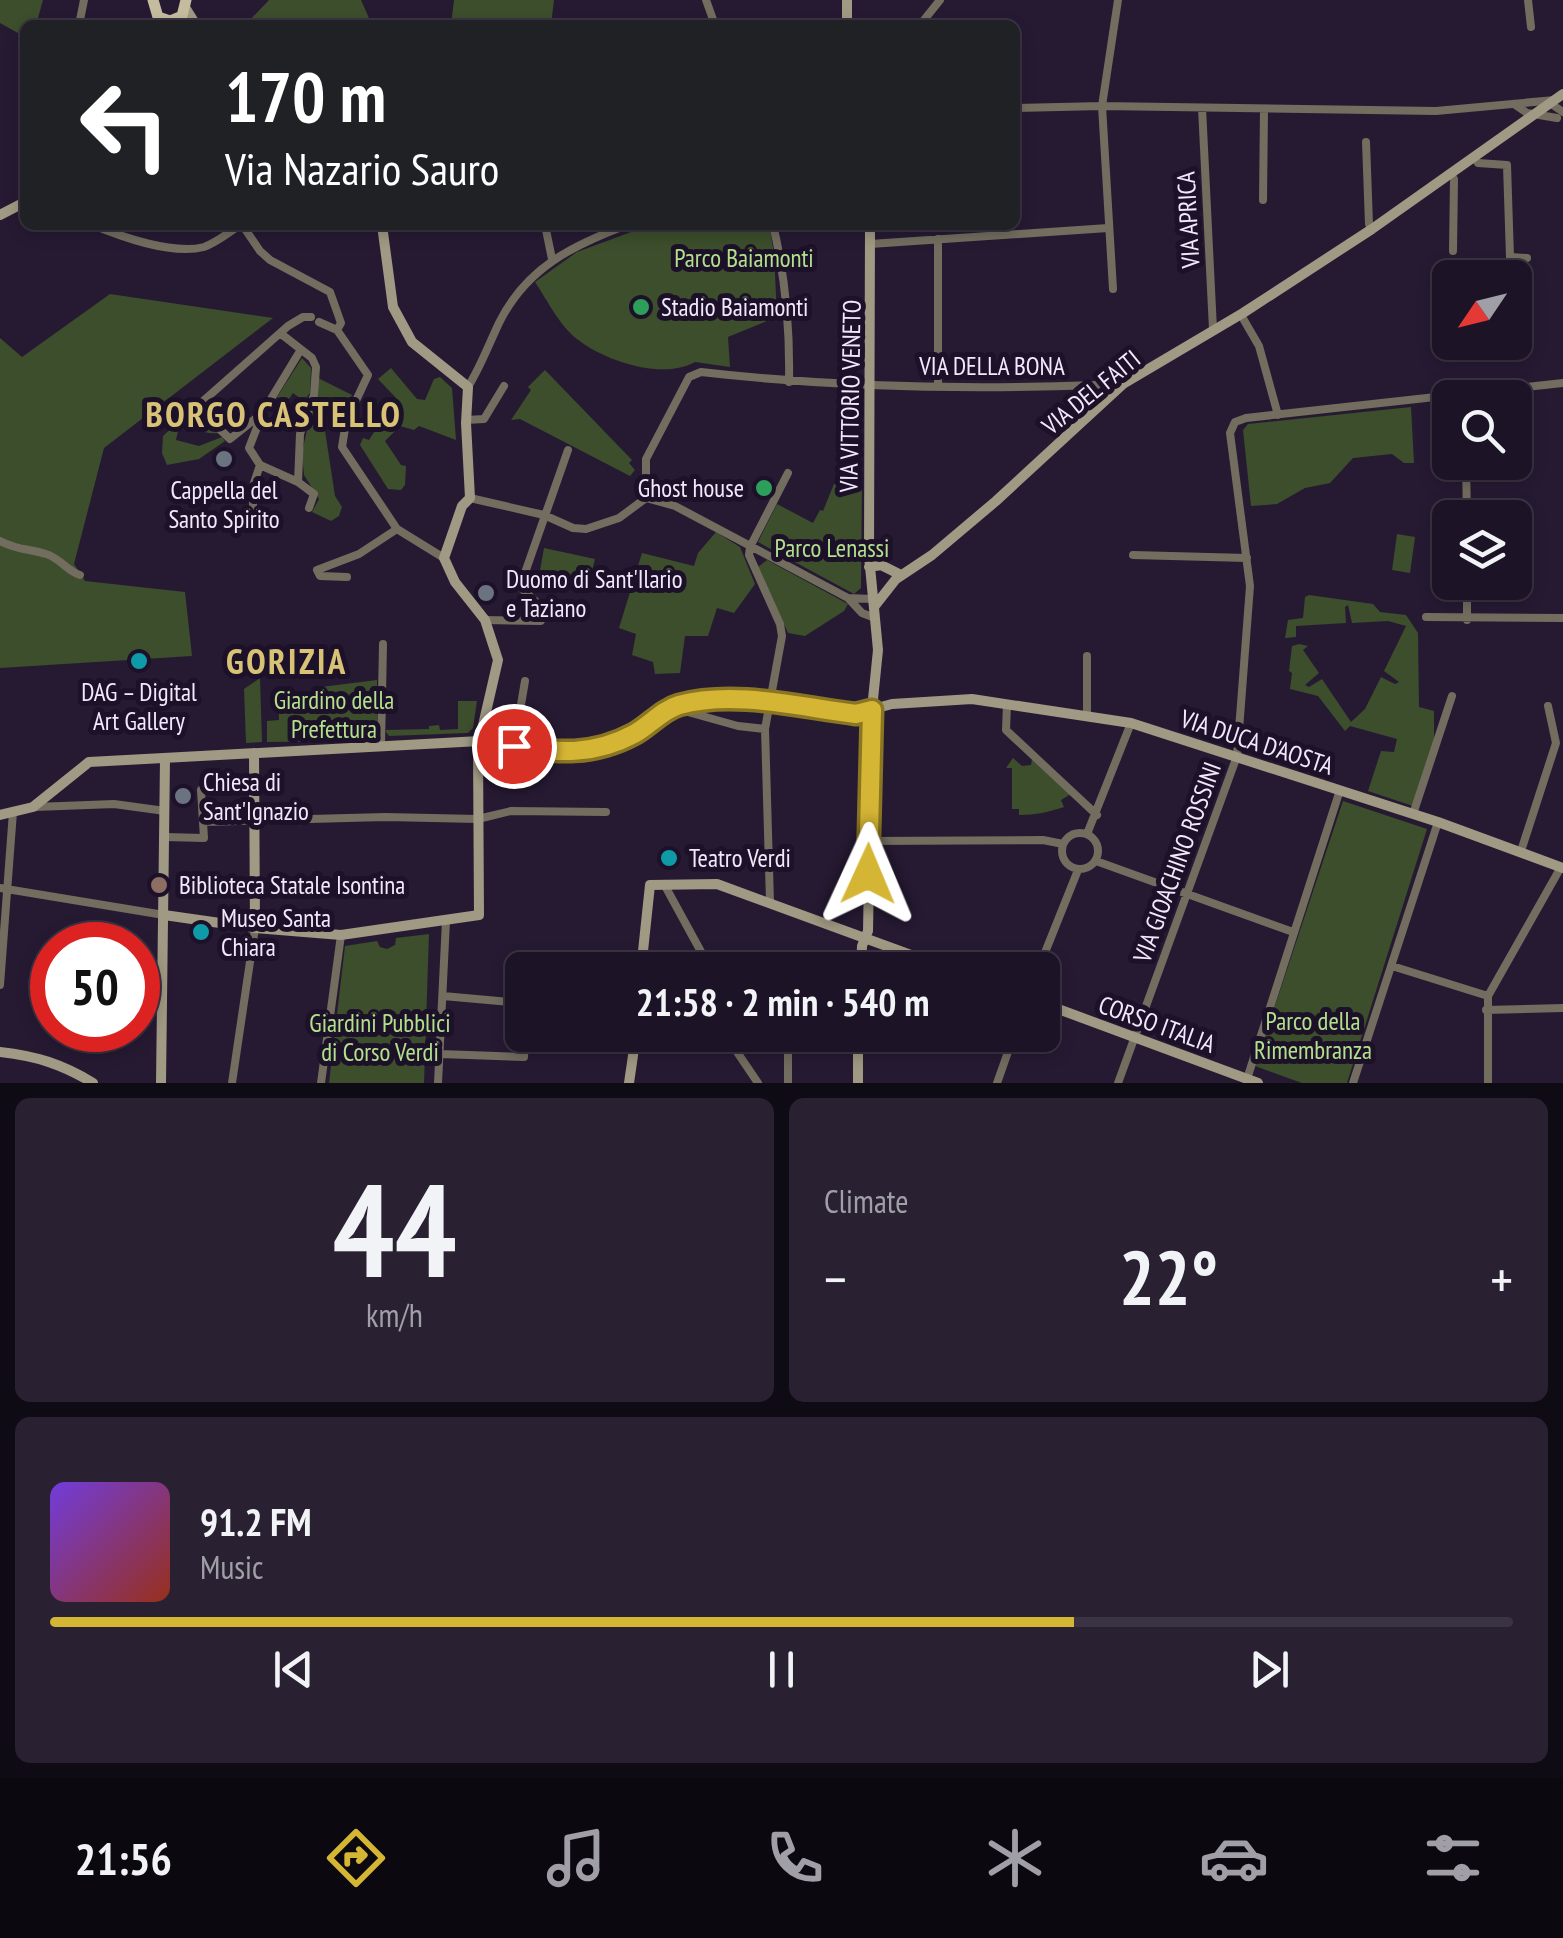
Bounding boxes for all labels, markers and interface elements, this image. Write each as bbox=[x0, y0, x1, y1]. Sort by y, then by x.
text: 170 m bbox=[225, 51, 386, 141]
icon: left bbox=[60, 60, 190, 190]
text: Via Nazario Sauro bbox=[225, 139, 499, 197]
street label: VIA APRICA bbox=[1169, 171, 1207, 270]
park label: Parco Baiamonti bbox=[674, 242, 814, 274]
north arrow bbox=[1432, 260, 1532, 360]
map controls bbox=[1432, 260, 1532, 600]
place label: Stadio Baiamonti bbox=[661, 291, 808, 323]
marker: Stadio Baiamonti bbox=[630, 296, 652, 318]
street label: VIA VITTORIO VENETO bbox=[832, 299, 868, 494]
street label: VIA DEL FAITI bbox=[1035, 343, 1147, 442]
street label: VIA DELLA BONA bbox=[918, 350, 1065, 382]
button: search bbox=[1432, 380, 1532, 480]
district label: BORGO CASTELLO bbox=[146, 391, 402, 437]
marker: Cappella del Santo Spirito bbox=[213, 448, 235, 470]
place label: Ghost house bbox=[638, 472, 744, 504]
place label: Cappella del Santo Spirito bbox=[168, 474, 280, 535]
marker: Ghost house bbox=[753, 477, 775, 499]
button: layers bbox=[1432, 500, 1532, 600]
park label: Parco Lenassi bbox=[775, 532, 889, 564]
place label: Duomo di Sant'Ilario e Taziano bbox=[506, 563, 683, 624]
marker: Duomo di Sant'Ilario e Taziano bbox=[475, 582, 497, 604]
district label: GORIZIA bbox=[226, 638, 348, 684]
marker: DAG – Digital Art Gallery bbox=[128, 650, 150, 672]
place label: DAG – Digital Art Gallery bbox=[81, 676, 197, 737]
park label: Giardino della Prefettura bbox=[274, 684, 394, 745]
street label: VIA DUCA D'AOSTA bbox=[1176, 702, 1338, 782]
pin bbox=[472, 704, 557, 789]
icon: arrive bbox=[487, 719, 542, 774]
street label: VIA GIOACHINO ROSSINI bbox=[1126, 757, 1228, 968]
place label: Chiesa di Sant'Ignazio bbox=[203, 766, 309, 827]
marker: Chiesa di Sant'Ignazio bbox=[172, 785, 194, 807]
position arrow bbox=[816, 822, 920, 926]
place label: Teatro Verdi bbox=[689, 842, 791, 874]
marker: Teatro Verdi bbox=[658, 847, 680, 869]
place label: Biblioteca Statale Isontina bbox=[179, 869, 405, 901]
marker: Biblioteca Statale Isontina bbox=[148, 874, 170, 896]
place label: Museo Santa Chiara bbox=[221, 902, 331, 963]
marker: Museo Santa Chiara bbox=[190, 921, 212, 943]
speed limit sign: 50 bbox=[30, 922, 160, 1052]
text: 21:58 · 2 min · 540 m bbox=[636, 977, 929, 1026]
street label: CORSO ITALIA bbox=[1094, 988, 1220, 1060]
park label: Parco della Rimembranza bbox=[1254, 1005, 1372, 1066]
park label: Giardini Pubblici di Corso Verdi bbox=[309, 1007, 451, 1068]
text: 44 bbox=[332, 1145, 457, 1313]
text: Climate bbox=[824, 1180, 908, 1222]
text: 22° bbox=[1119, 1229, 1218, 1326]
text: − bbox=[824, 1243, 847, 1314]
text: + bbox=[1490, 1243, 1513, 1314]
text: km/h bbox=[366, 1294, 423, 1336]
text: 91.2 FM bbox=[200, 1497, 312, 1546]
text: Music bbox=[200, 1546, 263, 1588]
icon: previous bbox=[266, 1642, 321, 1697]
icon: pause bbox=[754, 1642, 809, 1697]
icon: next bbox=[1242, 1642, 1297, 1697]
icon: directions bbox=[321, 1823, 391, 1893]
icon: music bbox=[541, 1823, 611, 1893]
icon: phone bbox=[760, 1823, 830, 1893]
icon: climate bbox=[980, 1823, 1050, 1893]
icon: car bbox=[1199, 1823, 1269, 1893]
icon: filters bbox=[1418, 1823, 1488, 1893]
text: 21:56 bbox=[75, 1829, 172, 1887]

